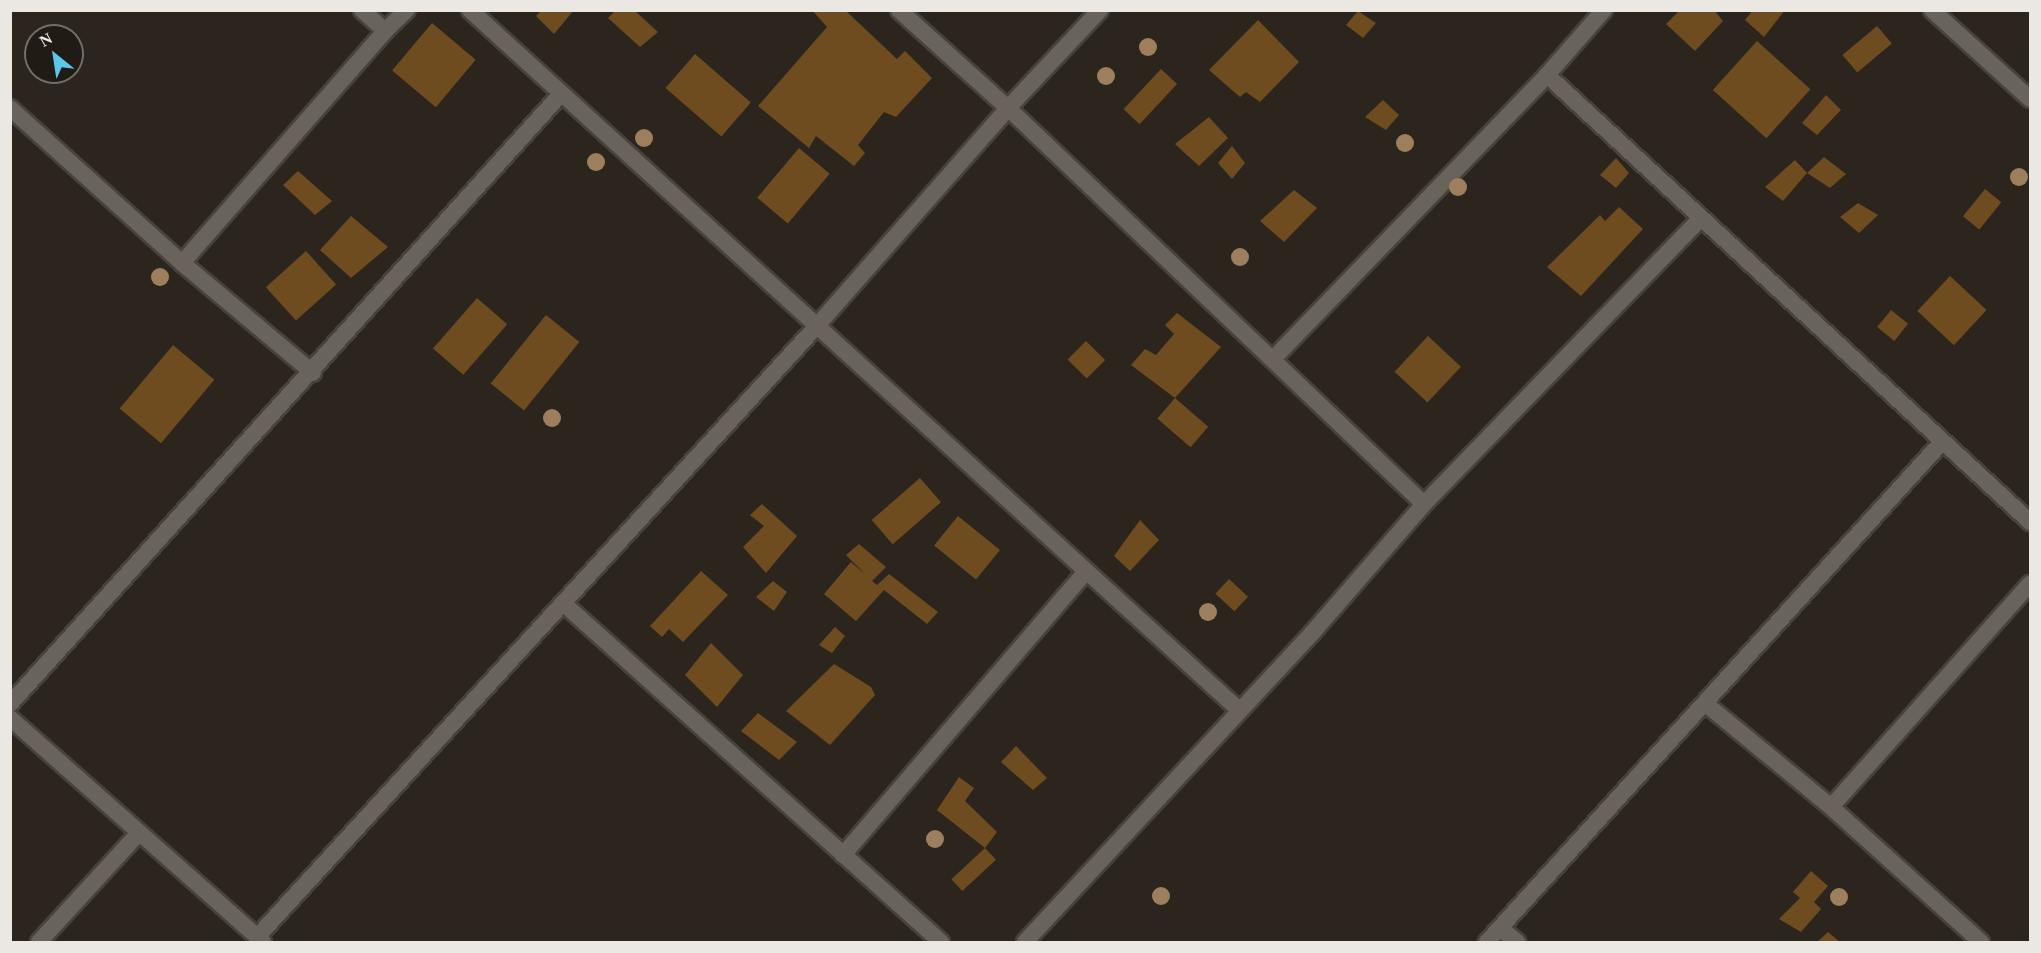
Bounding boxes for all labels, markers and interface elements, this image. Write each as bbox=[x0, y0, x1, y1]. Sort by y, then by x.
north arrow bbox=[24, 24, 84, 84]
text: N bbox=[36, 29, 55, 50]

